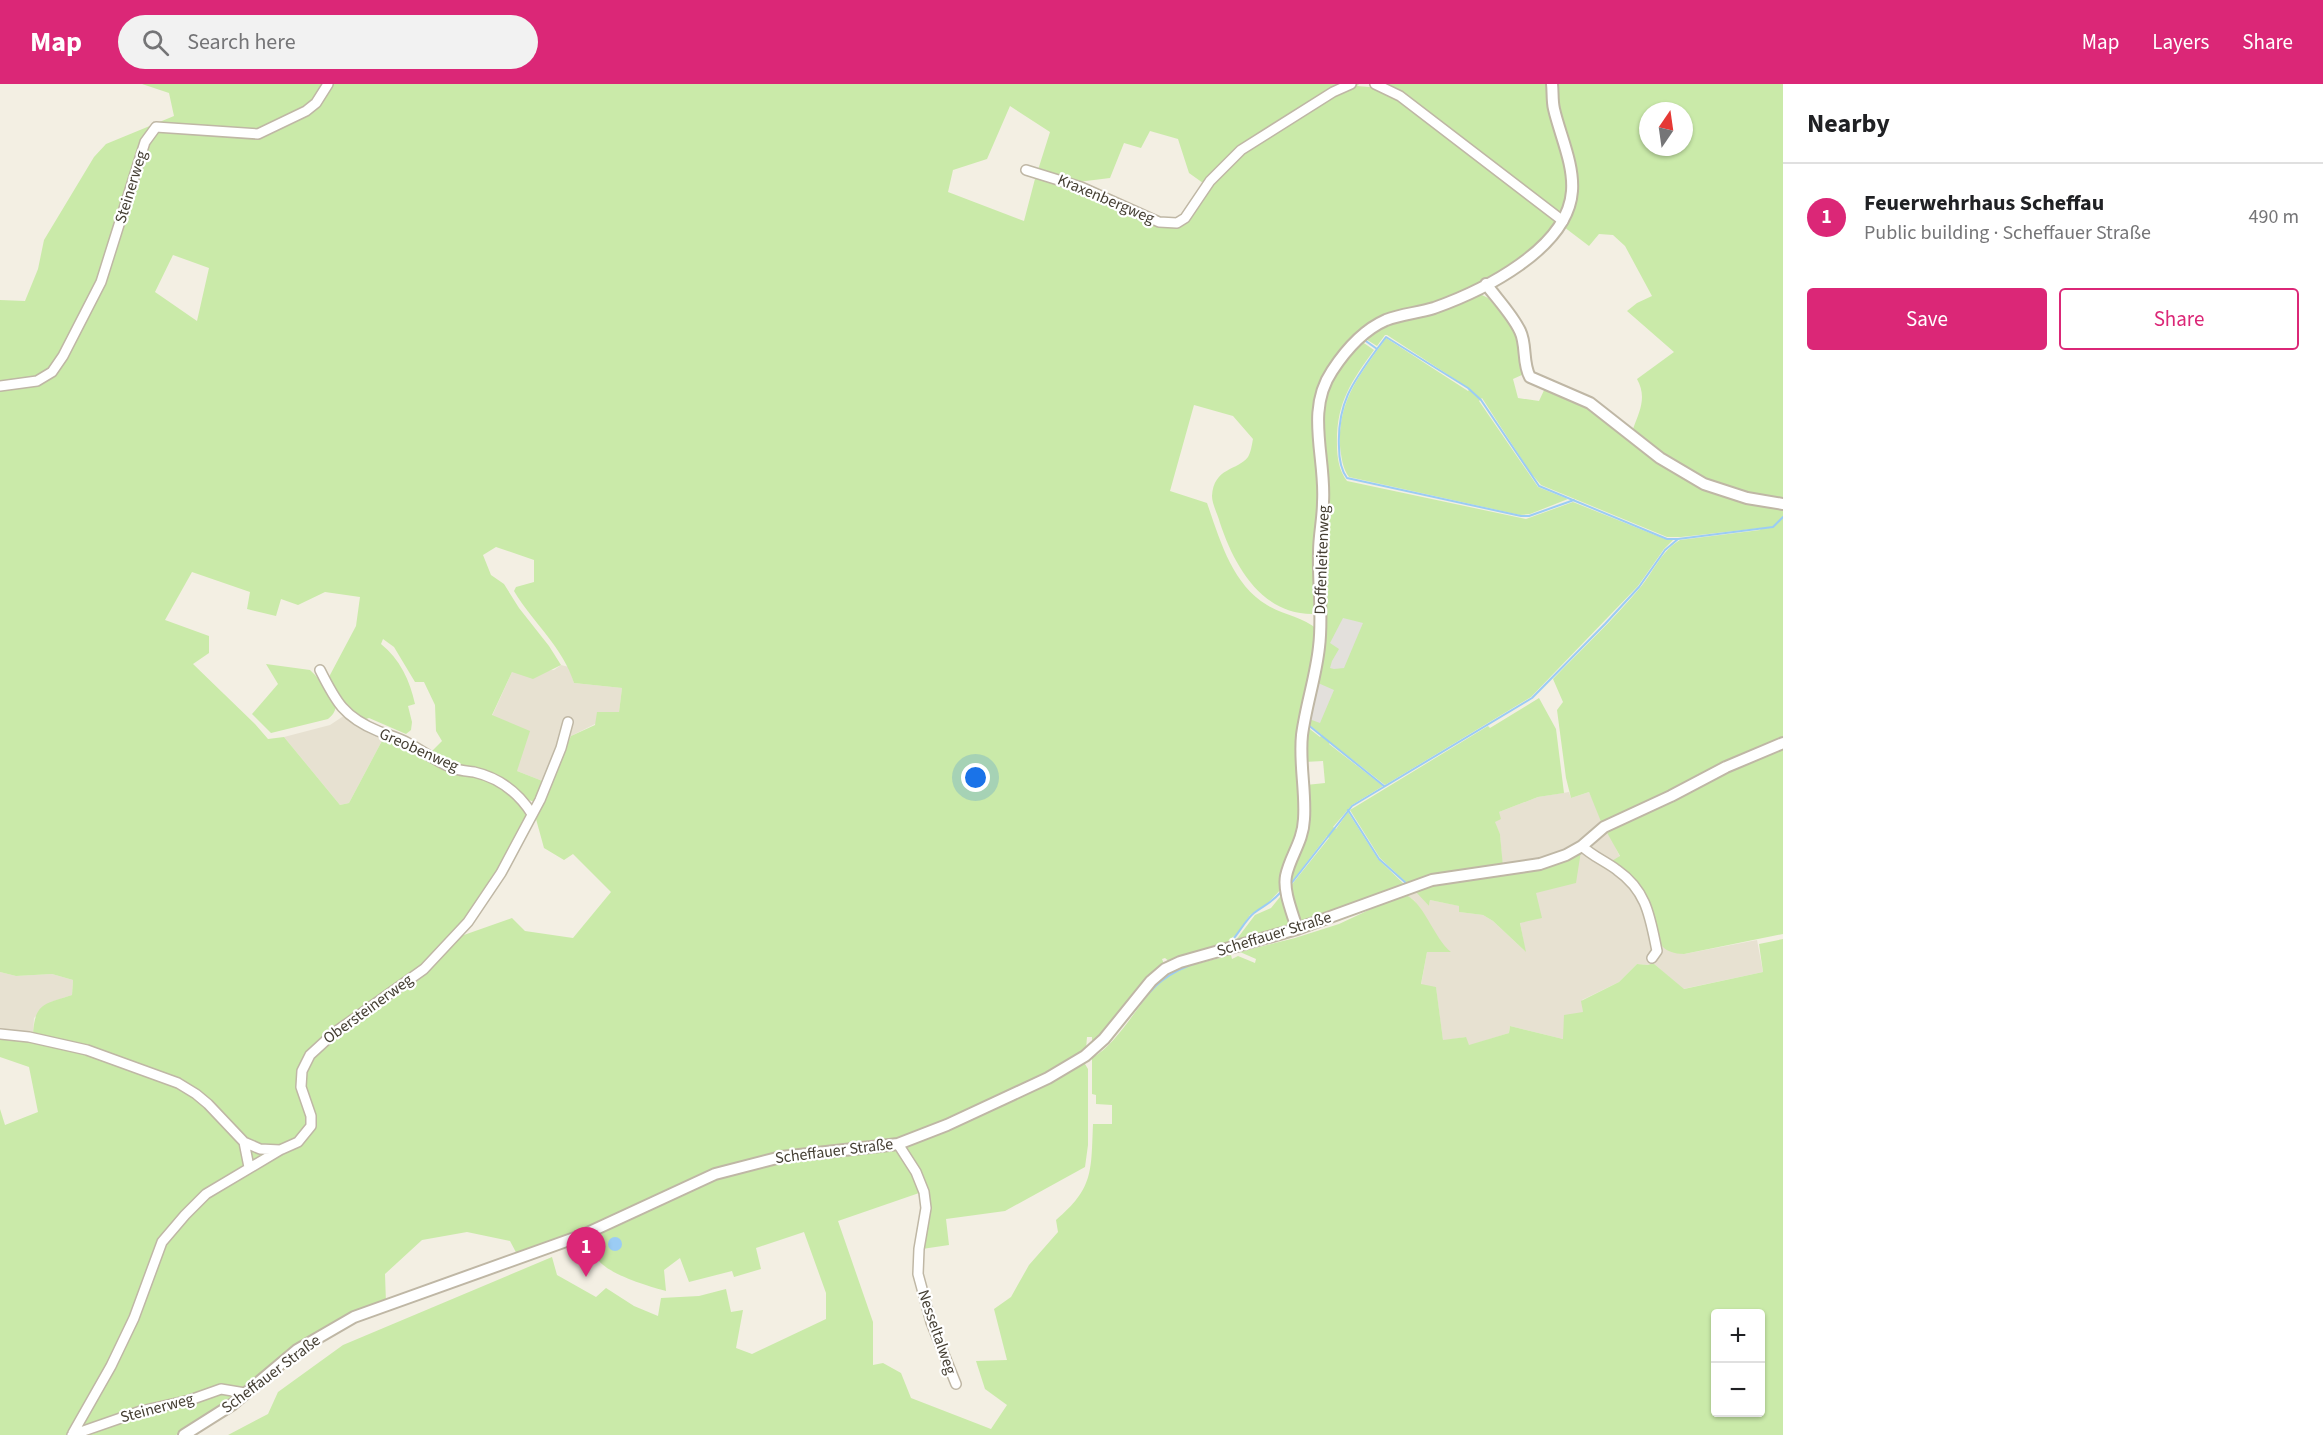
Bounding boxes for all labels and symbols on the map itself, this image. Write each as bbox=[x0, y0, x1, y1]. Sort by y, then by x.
north arrow bbox=[1639, 102, 1693, 156]
street label: Steinerweg bbox=[110, 148, 152, 226]
street label: Kraxenbergweg bbox=[1054, 169, 1158, 229]
street label: Doffenleitenweg bbox=[1309, 505, 1335, 615]
street label: Greobenweg bbox=[376, 723, 462, 777]
your location bbox=[961, 763, 990, 792]
street label: Scheffauer Straße bbox=[1214, 906, 1334, 962]
street label: Obersteinerweg bbox=[319, 969, 417, 1049]
street label: Scheffauer Straße bbox=[774, 1133, 894, 1169]
pin: 1 bbox=[566, 1228, 606, 1277]
street label: Nesseltalweg bbox=[912, 1287, 962, 1377]
street label: Scheffauer Straße bbox=[217, 1329, 325, 1419]
street label: Steinerweg bbox=[118, 1388, 196, 1428]

